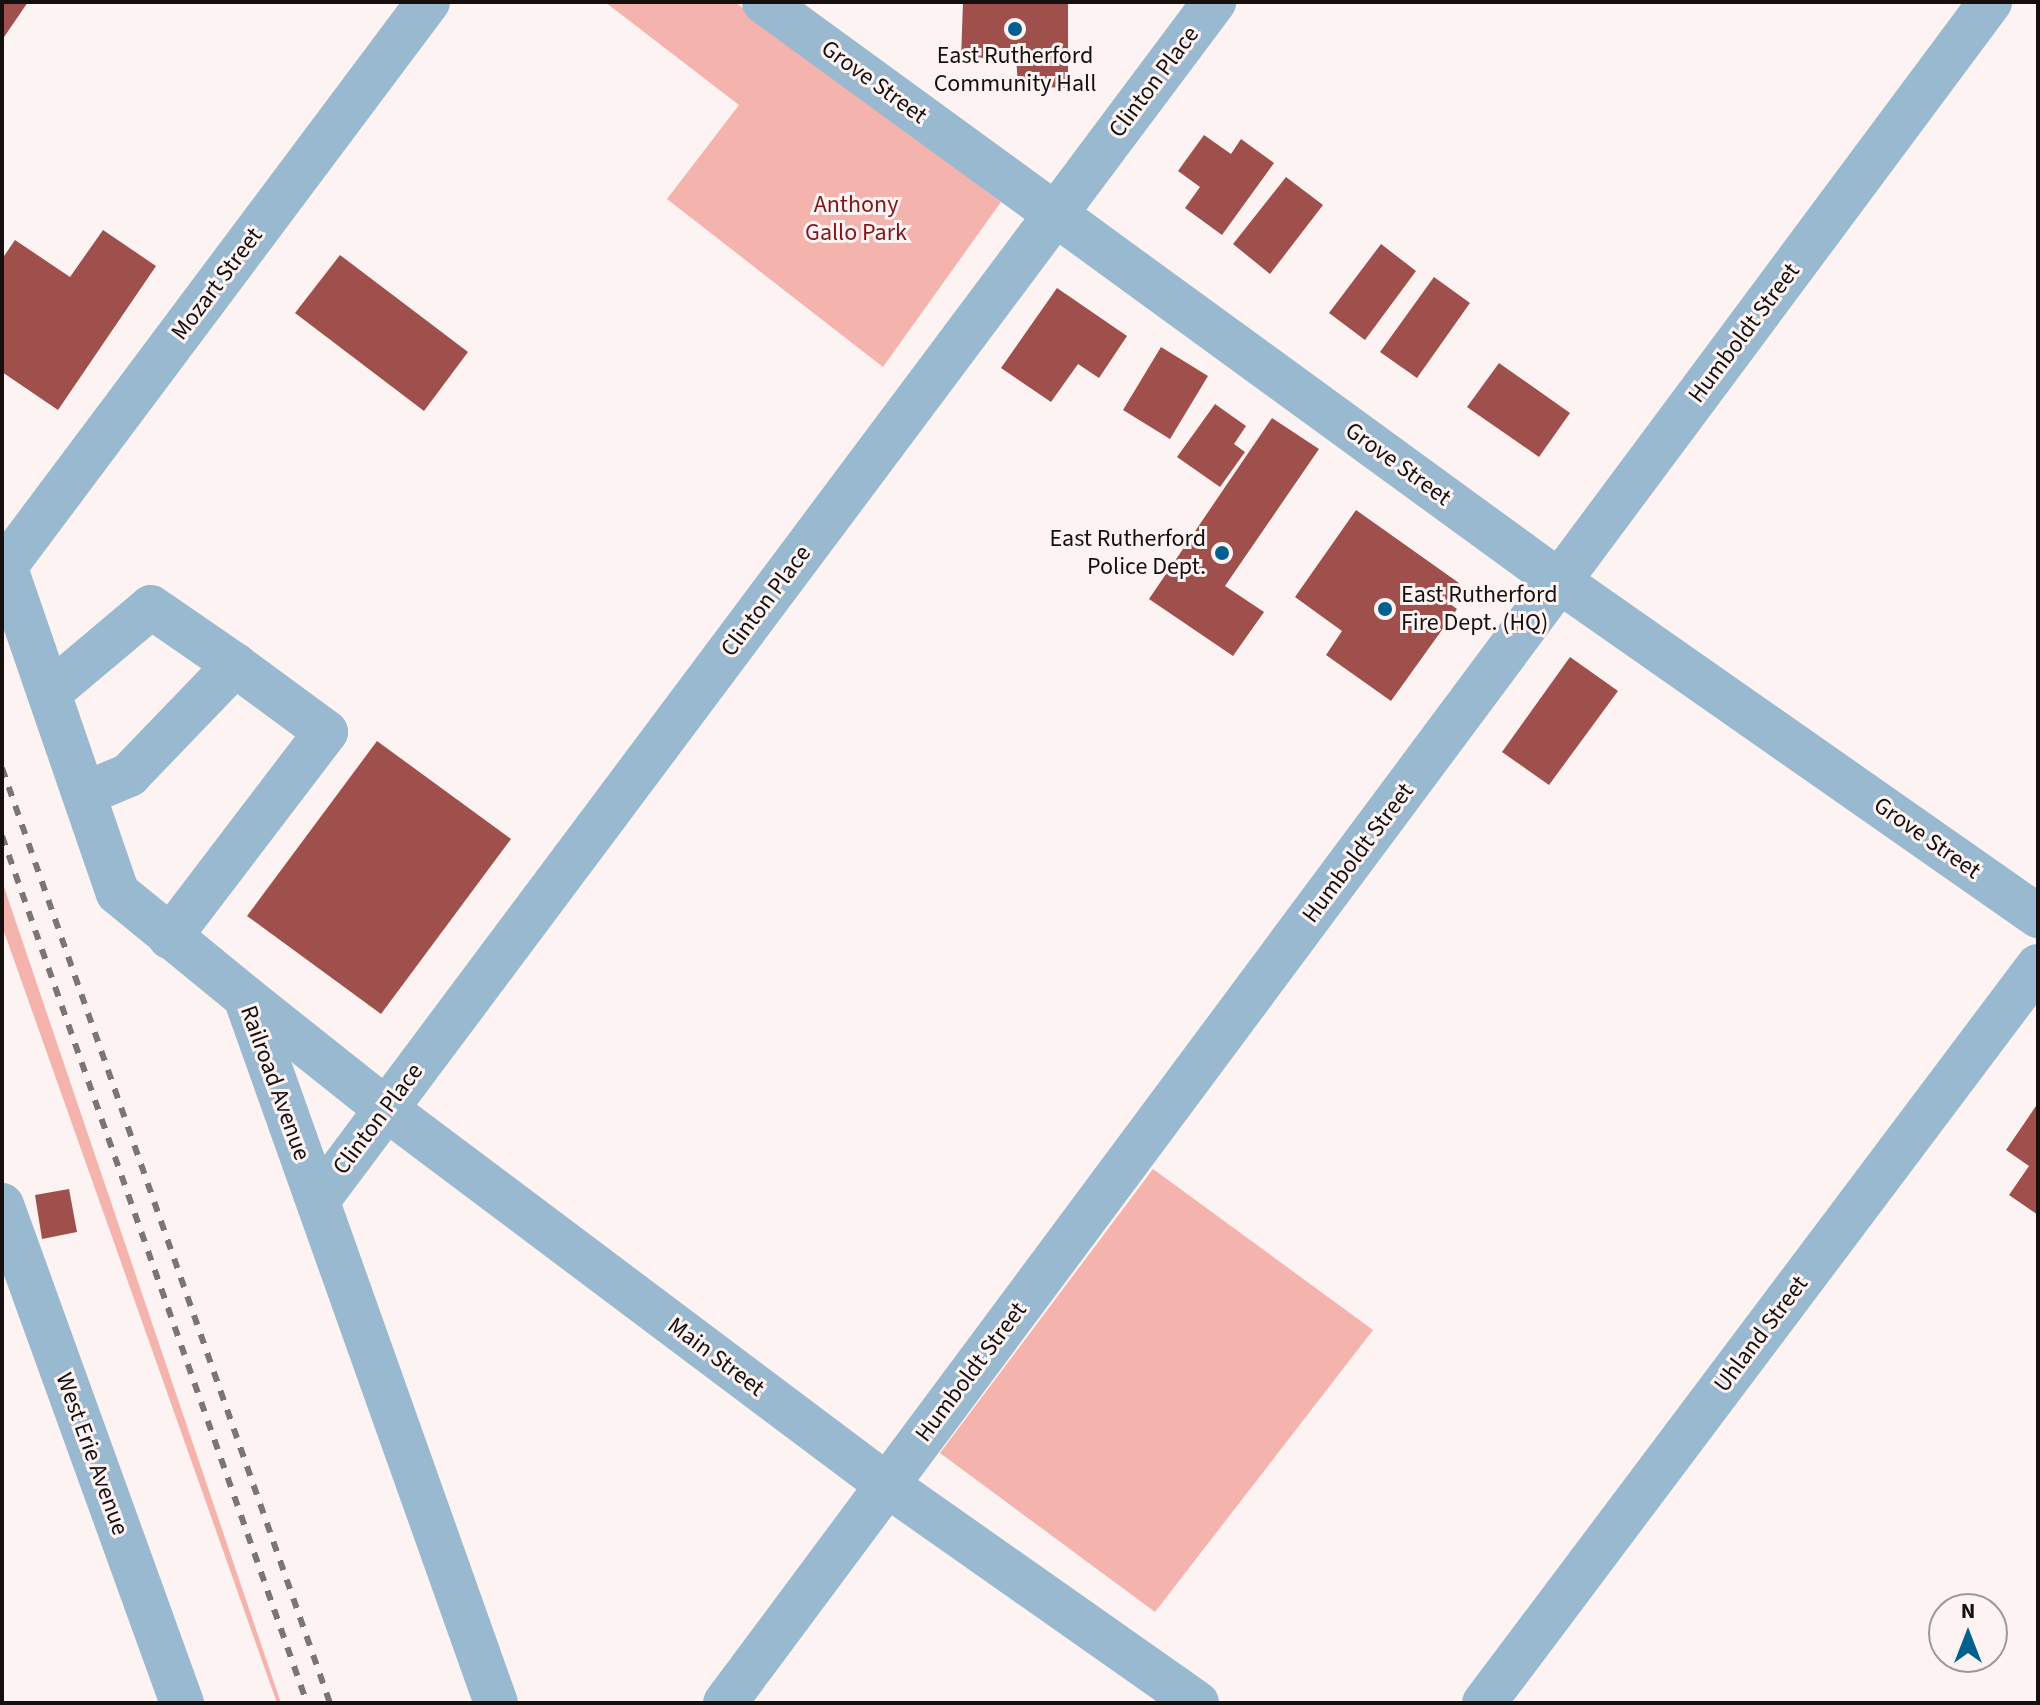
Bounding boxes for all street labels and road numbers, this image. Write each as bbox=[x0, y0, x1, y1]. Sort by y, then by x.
street label: Clinton Place bbox=[1103, 21, 1205, 143]
street label: Grove Street bbox=[815, 34, 933, 130]
street label: Mozart Street bbox=[165, 222, 269, 346]
street label: Humboldt Street bbox=[1682, 258, 1806, 408]
street label: Grove Street bbox=[1339, 416, 1457, 512]
street label: Clinton Place bbox=[715, 540, 817, 662]
street label: Humboldt Street bbox=[1296, 778, 1420, 928]
street label: Grove Street bbox=[1868, 791, 1986, 885]
street label: Railroad Avenue bbox=[234, 1002, 316, 1164]
street label: Clinton Place bbox=[327, 1058, 429, 1180]
street label: Uhland Street bbox=[1708, 1270, 1814, 1398]
street label: Humboldt Street bbox=[909, 1297, 1033, 1447]
street label: Main Street bbox=[662, 1311, 770, 1403]
street label: West Erie Avenue bbox=[49, 1369, 135, 1539]

